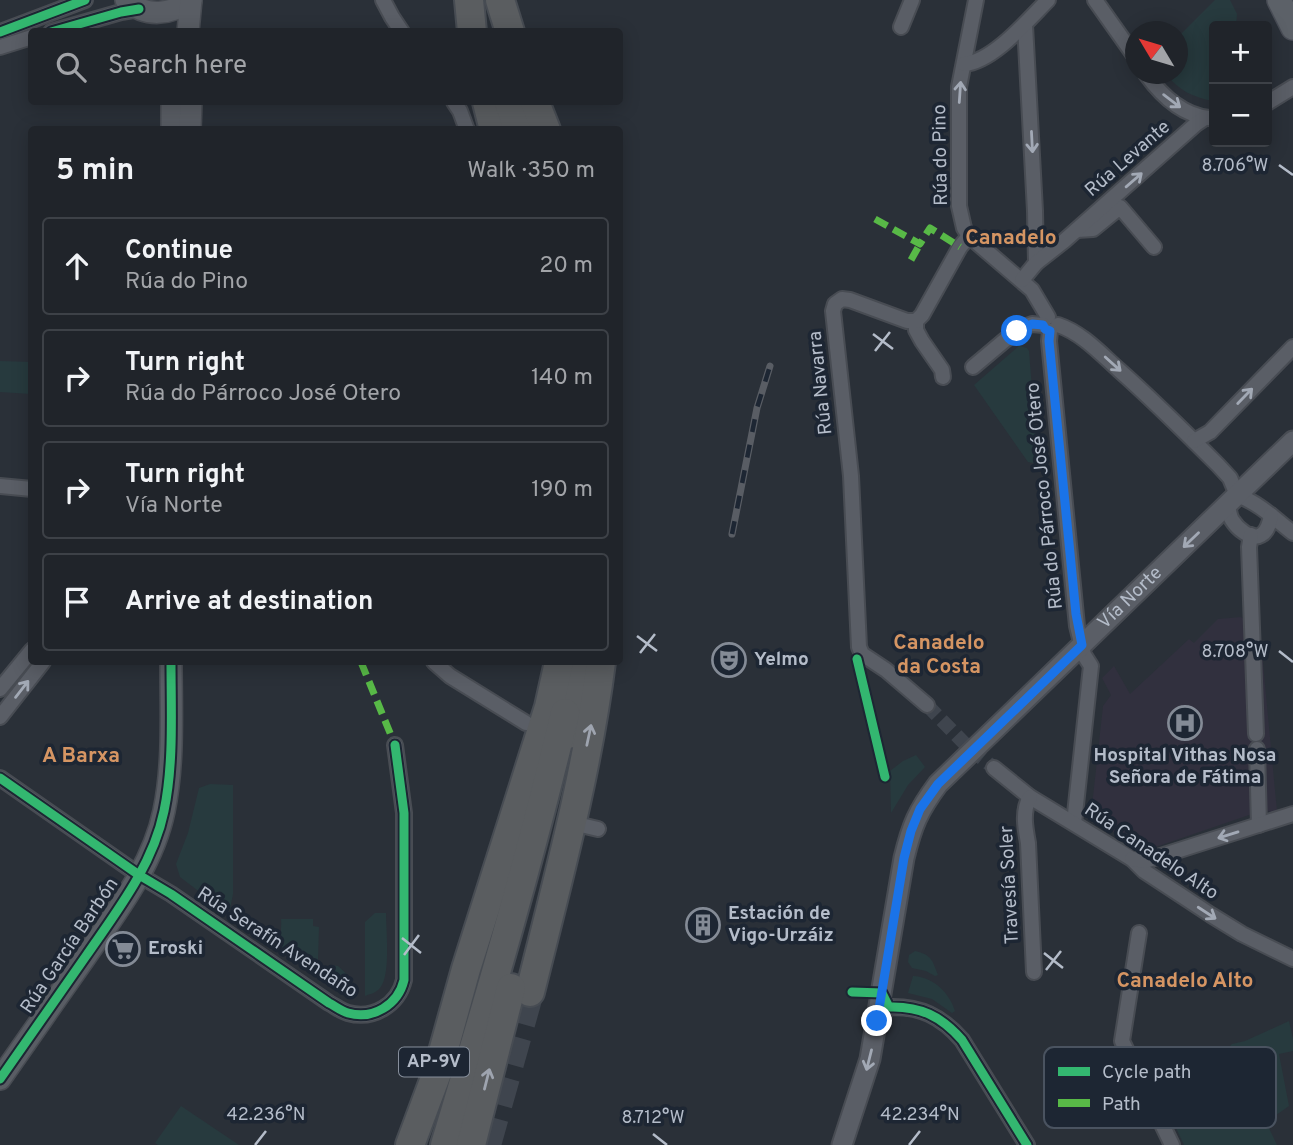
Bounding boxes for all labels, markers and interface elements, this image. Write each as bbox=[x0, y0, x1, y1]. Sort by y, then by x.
north arrow bbox=[1125, 21, 1188, 84]
map controls bbox=[1209, 21, 1272, 147]
button: + bbox=[1209, 21, 1272, 84]
search box bbox=[28, 28, 623, 105]
icon: search bbox=[52, 48, 90, 86]
text: Search here bbox=[108, 50, 247, 83]
one-way arrow bbox=[954, 81, 967, 103]
button: − bbox=[1209, 84, 1272, 147]
one-way arrow bbox=[1162, 93, 1180, 108]
street label: Rúa do Pino bbox=[928, 104, 954, 206]
street label: Rúa Levante bbox=[1080, 115, 1176, 203]
one-way arrow bbox=[1025, 130, 1038, 153]
text: 5 min bbox=[56, 153, 134, 190]
text: 8.706°W bbox=[1202, 155, 1268, 178]
text: Walk · 350 m bbox=[467, 157, 595, 186]
one-way arrow bbox=[1125, 172, 1143, 188]
district label: Canadelo bbox=[965, 225, 1057, 252]
text: Continue bbox=[125, 235, 233, 268]
icon: ahead bbox=[58, 247, 96, 285]
text: 20 m bbox=[539, 252, 593, 281]
text: Rúa do Pino bbox=[125, 268, 248, 297]
route start bbox=[1001, 315, 1032, 346]
street label: Rúa Navarra bbox=[804, 330, 838, 436]
text: Turn right bbox=[125, 347, 245, 380]
one-way arrow bbox=[1104, 356, 1122, 372]
icon: right bbox=[58, 359, 96, 397]
text: 140 m bbox=[531, 364, 593, 393]
text: Rúa do Párroco José Otero bbox=[125, 380, 401, 409]
street label: Rúa do Párroco José Otero bbox=[1021, 381, 1069, 611]
one-way arrow bbox=[1236, 388, 1253, 405]
text: Turn right bbox=[125, 459, 245, 492]
icon: right bbox=[58, 471, 96, 509]
text: 190 m bbox=[531, 476, 593, 505]
text: Vía Norte bbox=[125, 492, 223, 521]
one-way arrow bbox=[1183, 531, 1200, 548]
street label: Vía Norte bbox=[1093, 561, 1168, 635]
icon: arrive bbox=[58, 583, 96, 621]
text: Arrive at destination bbox=[125, 586, 373, 619]
district label: Canadelo da Costa bbox=[893, 630, 985, 681]
theatre icon: Yelmo bbox=[710, 641, 748, 679]
text: 8.708°W bbox=[1201, 641, 1269, 664]
place label: Yelmo bbox=[754, 648, 809, 672]
one-way arrow bbox=[14, 681, 29, 699]
hospital icon: Hospital Vithas Nosa Señora de Fátima bbox=[1166, 704, 1204, 742]
one-way arrow bbox=[583, 724, 597, 747]
district label: A Barxa bbox=[42, 743, 120, 770]
place label: Hospital Vithas Nosa Señora de Fátima bbox=[1094, 744, 1276, 790]
street label: Rúa Canadelo Alto bbox=[1079, 798, 1223, 906]
street label: Travesía Soler bbox=[995, 825, 1025, 945]
one-way arrow bbox=[1217, 829, 1239, 842]
street label: Rúa García Barbón bbox=[16, 873, 124, 1019]
street label: Rúa Serafín Avendaño bbox=[192, 882, 362, 1004]
place label: Estación de Vigo-Urzáiz bbox=[728, 902, 834, 948]
one-way arrow bbox=[1197, 905, 1216, 920]
building icon: Estación de Vigo-Urzáiz bbox=[684, 906, 722, 944]
supermarket icon: Eroski bbox=[104, 930, 142, 968]
place label: Eroski bbox=[148, 937, 203, 961]
district label: Canadelo Alto bbox=[1117, 968, 1253, 995]
route end bbox=[861, 1005, 892, 1036]
legend bbox=[1044, 1047, 1276, 1128]
road number: AP-9V bbox=[399, 1048, 469, 1077]
one-way arrow bbox=[862, 1048, 875, 1071]
text: Cycle path bbox=[1102, 1061, 1191, 1085]
one-way arrow bbox=[481, 1068, 494, 1091]
text: Path bbox=[1102, 1093, 1141, 1117]
text: 42.236°N bbox=[227, 1104, 305, 1127]
text: 42.234°N bbox=[880, 1104, 960, 1127]
text: 8.712°W bbox=[621, 1107, 685, 1130]

